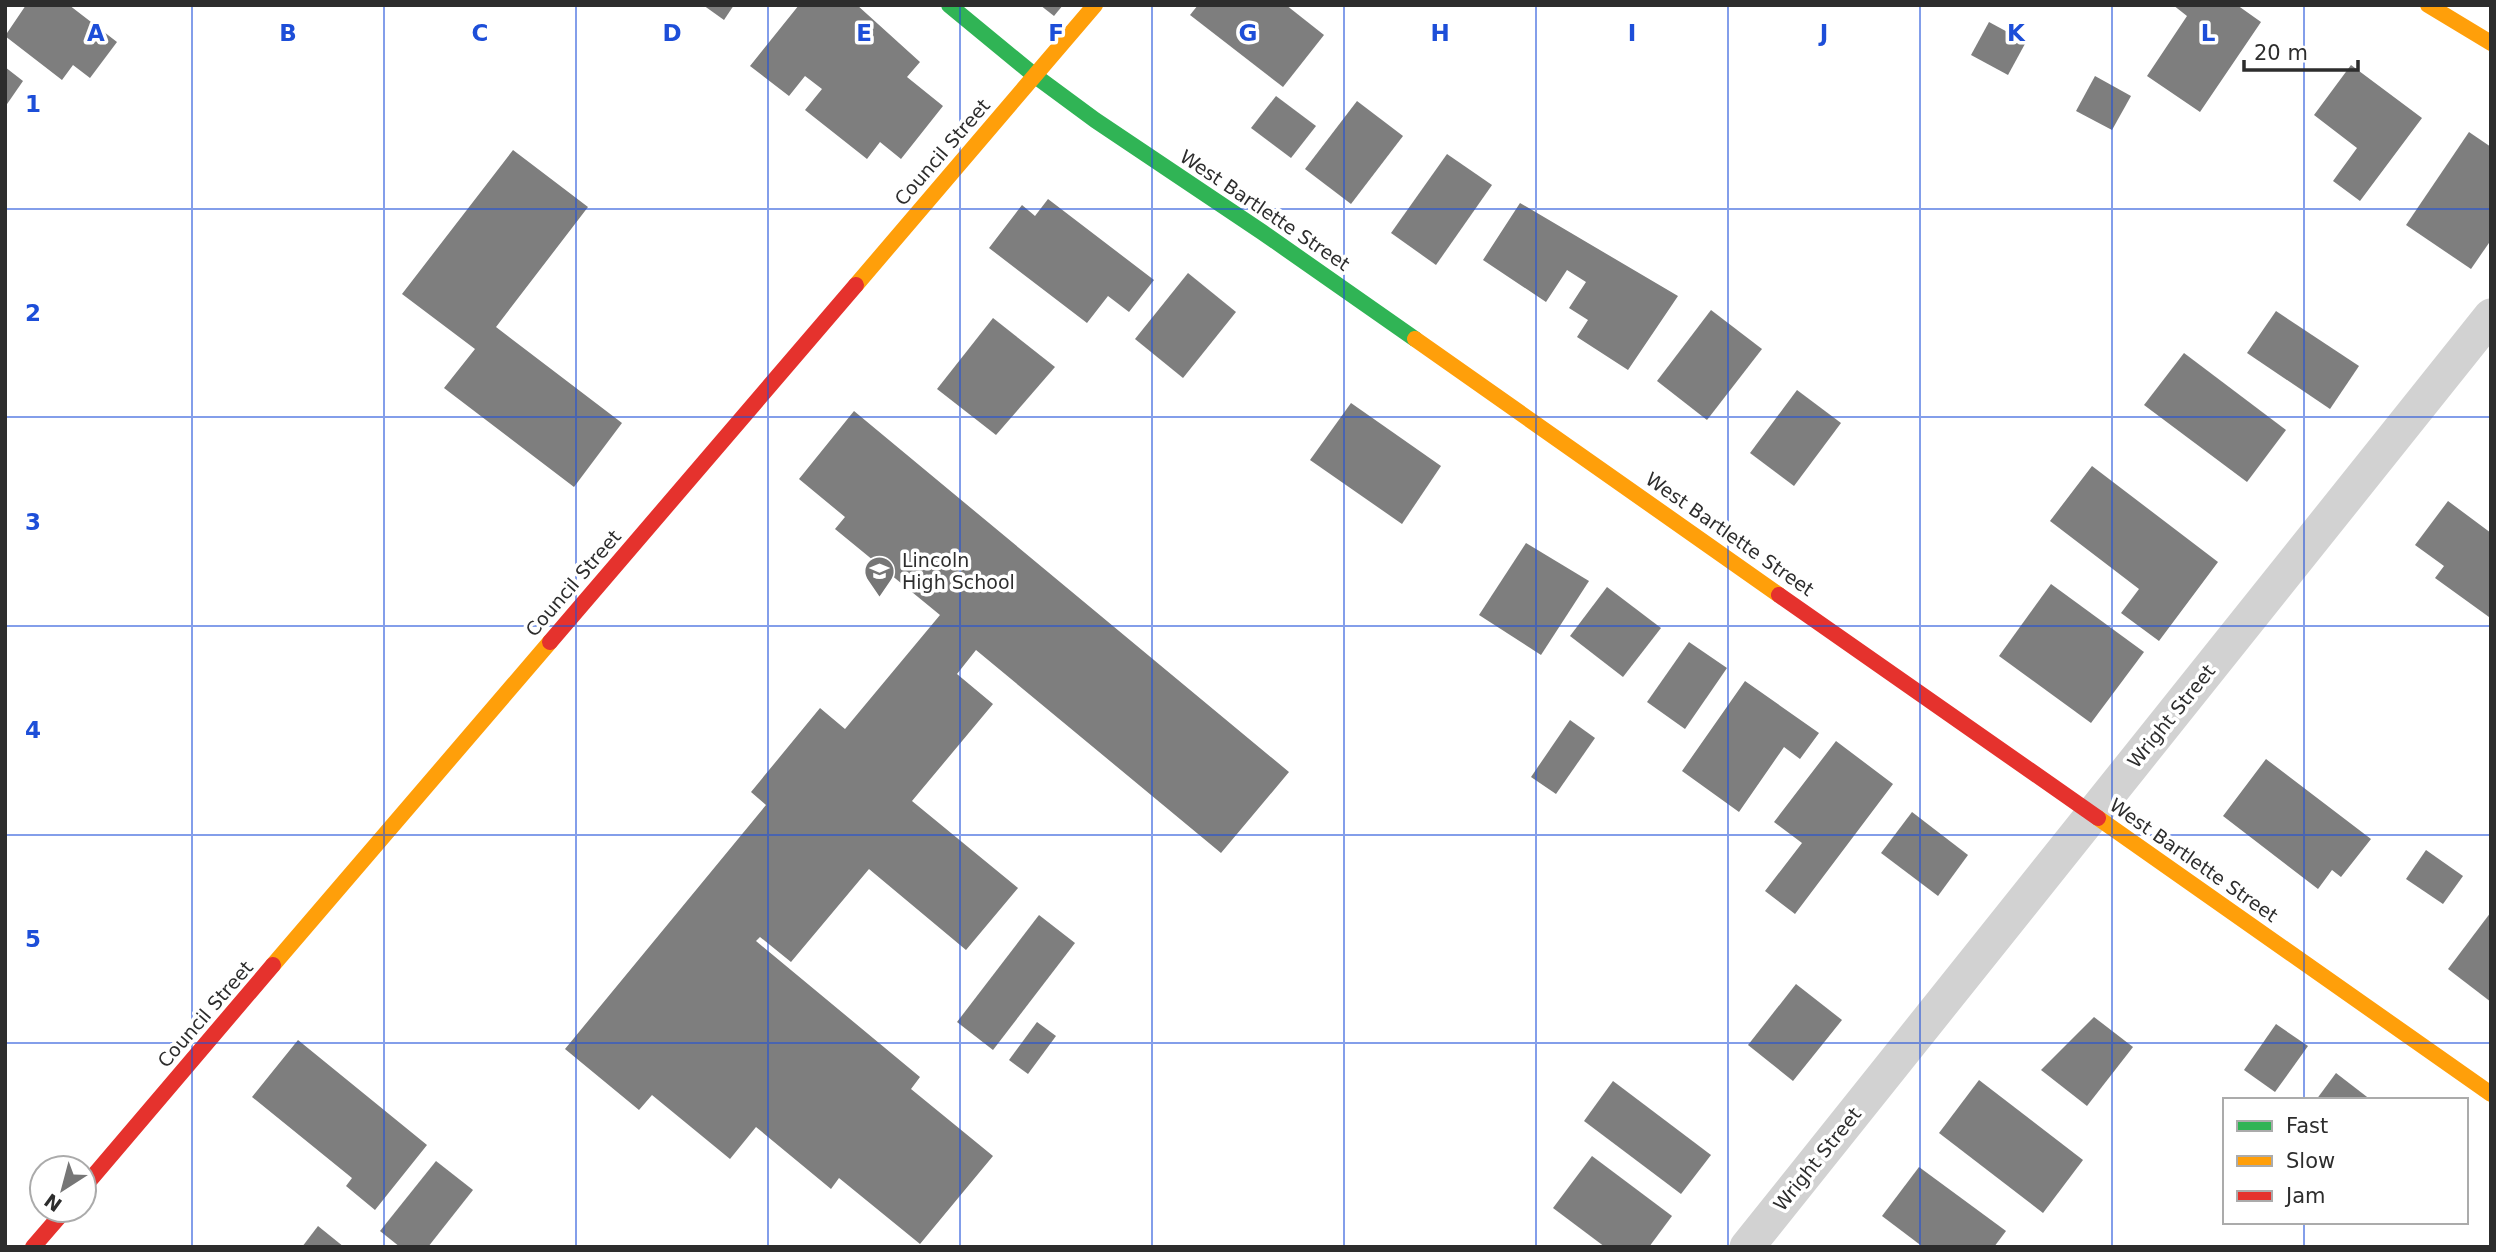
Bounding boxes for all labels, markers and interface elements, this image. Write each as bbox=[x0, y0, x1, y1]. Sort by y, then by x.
text: A bbox=[87, 20, 105, 46]
text: B bbox=[279, 20, 297, 46]
text: C bbox=[472, 20, 488, 46]
text: D bbox=[662, 20, 682, 46]
text: E bbox=[856, 20, 872, 46]
text: F bbox=[1048, 20, 1064, 46]
text: G bbox=[1239, 20, 1257, 46]
text: H bbox=[1430, 20, 1450, 46]
text: I bbox=[1628, 20, 1636, 46]
text: J bbox=[1818, 20, 1828, 46]
text: K bbox=[2007, 20, 2026, 46]
text: L bbox=[2201, 20, 2216, 46]
scale bar bbox=[2244, 28, 2358, 72]
text: 20 m bbox=[2254, 41, 2308, 65]
text: 1 bbox=[25, 91, 41, 117]
street label: Council Street bbox=[890, 94, 994, 210]
street label: West Bartlette Street bbox=[1176, 145, 1354, 275]
text: 2 bbox=[25, 300, 41, 326]
street label: West Bartlette Street bbox=[1642, 468, 1818, 600]
text: 3 bbox=[25, 509, 41, 535]
street label: Council Street bbox=[521, 525, 625, 641]
place label: Lincoln High School bbox=[902, 549, 1015, 593]
school or university icon: Lincoln High School bbox=[862, 554, 896, 598]
street label: Wright Street bbox=[2123, 660, 2219, 772]
text: 4 bbox=[25, 717, 41, 743]
street label: West Bartlette Street bbox=[2106, 794, 2282, 926]
text: 5 bbox=[25, 926, 41, 952]
street label: Council Street bbox=[153, 956, 257, 1072]
legend bbox=[2223, 1098, 2468, 1224]
street label: Wright Street bbox=[1769, 1103, 1865, 1215]
text: Fast bbox=[2286, 1114, 2328, 1138]
text: Slow bbox=[2286, 1149, 2335, 1173]
north arrow bbox=[28, 1154, 98, 1224]
text: Jam bbox=[2284, 1184, 2326, 1208]
text: N bbox=[40, 1189, 66, 1216]

